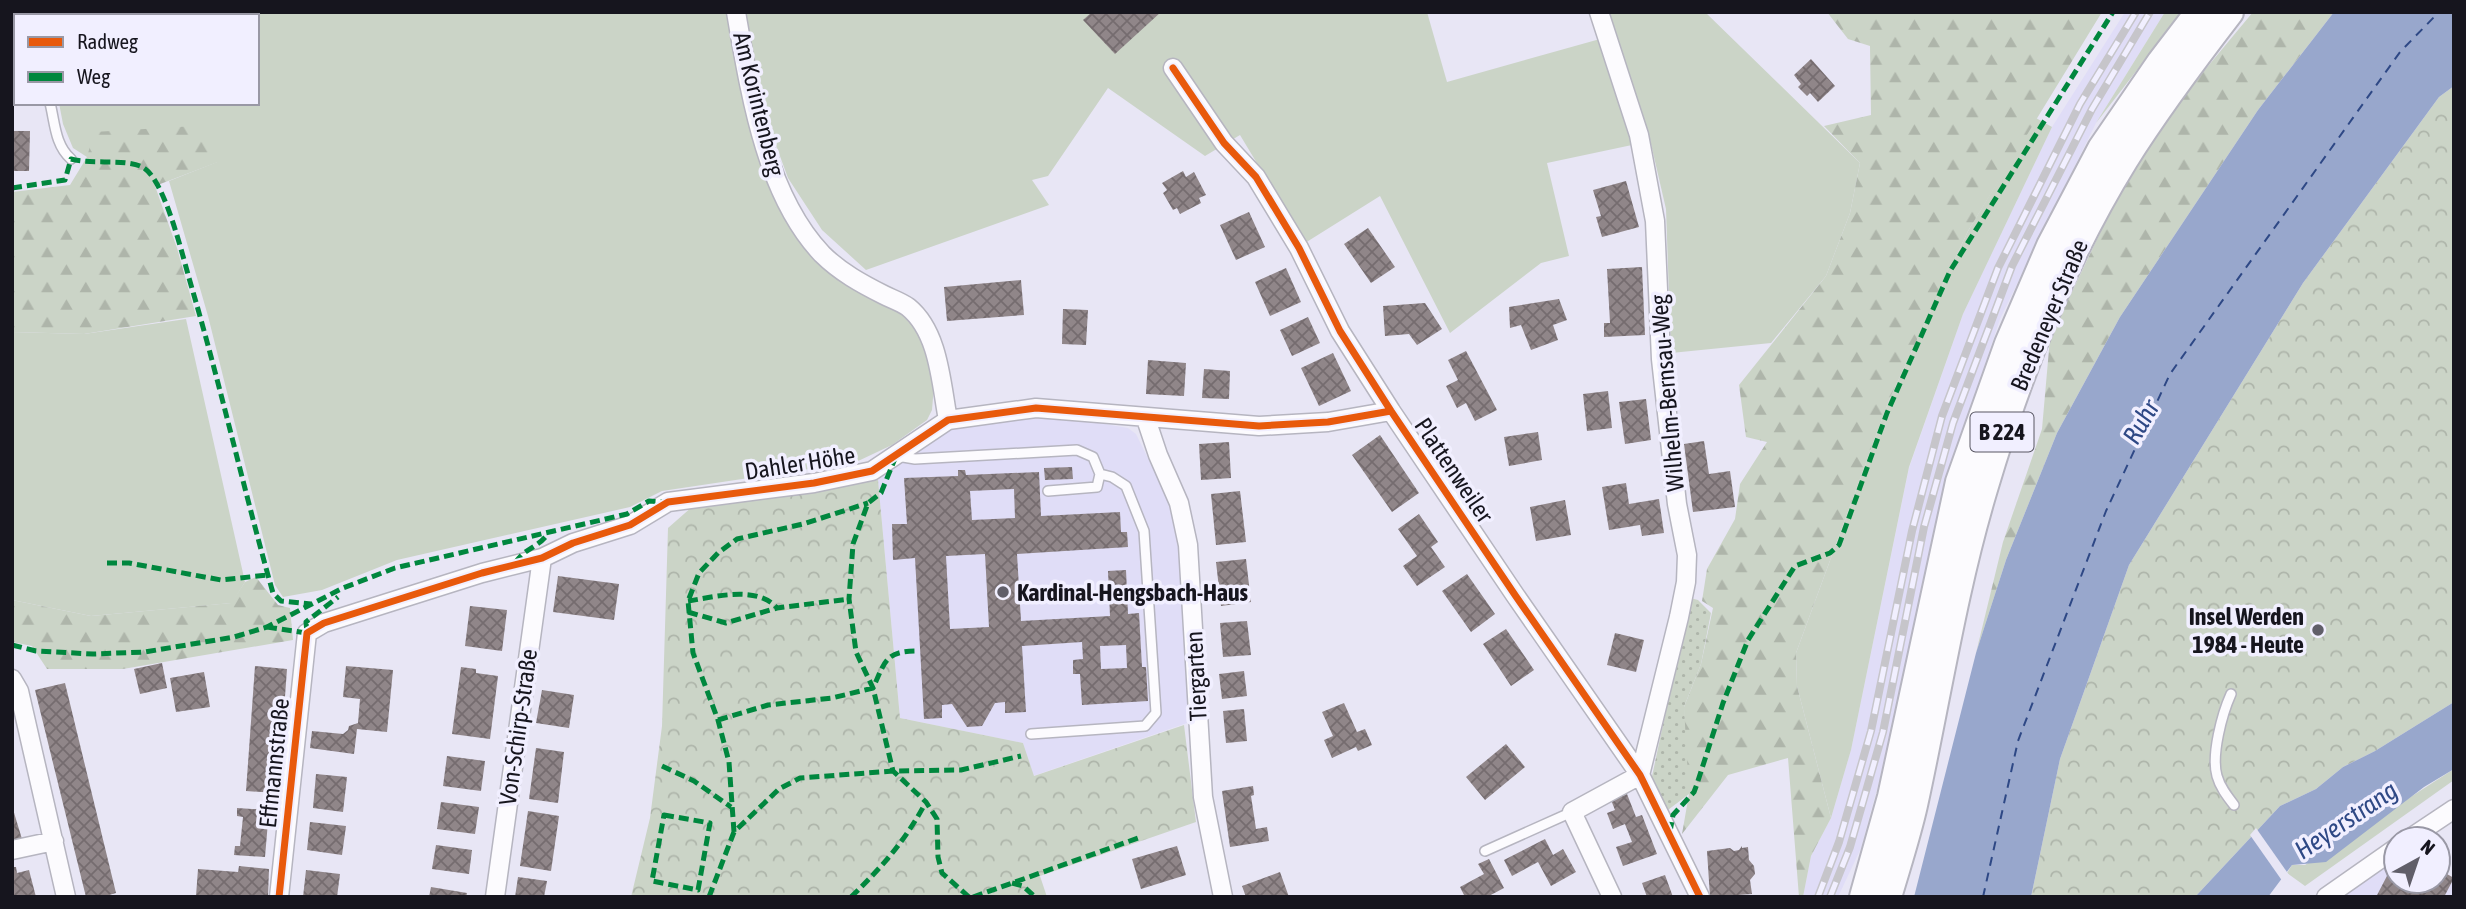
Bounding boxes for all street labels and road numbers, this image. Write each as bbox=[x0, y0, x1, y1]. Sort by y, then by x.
street label: Am Korintenberg bbox=[728, 29, 790, 179]
street label: Bredeneyer Straße bbox=[2005, 235, 2093, 395]
street label: Wilhelm-Bernsau-Weg bbox=[1645, 293, 1689, 493]
road number: B 224 bbox=[1970, 412, 2034, 452]
street label: Plattenweiler bbox=[1409, 413, 1499, 528]
street label: Dahler Höhe bbox=[743, 441, 857, 485]
street label: Tiergarten bbox=[1180, 630, 1212, 722]
street label: Von-Schirp-Straße bbox=[494, 647, 542, 807]
street label: Effmannstraße bbox=[254, 697, 294, 829]

